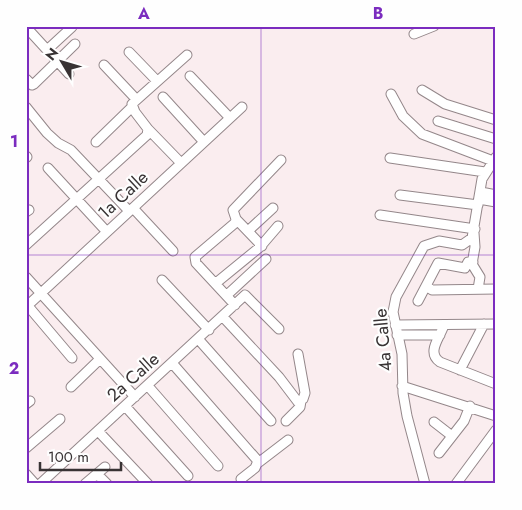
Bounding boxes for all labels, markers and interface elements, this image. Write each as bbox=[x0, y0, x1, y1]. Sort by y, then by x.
text: A bbox=[137, 2, 150, 25]
text: B bbox=[373, 2, 383, 25]
north arrow bbox=[38, 38, 88, 88]
text: N bbox=[40, 43, 63, 65]
text: 1 bbox=[10, 130, 18, 153]
street label: 1a Calle bbox=[92, 165, 154, 225]
street label: 4a Calle bbox=[367, 307, 399, 373]
street label: 2a Calle bbox=[101, 346, 165, 408]
text: 2 bbox=[9, 357, 19, 380]
scale bar bbox=[40, 440, 121, 472]
text: 100 m bbox=[48, 446, 89, 468]

